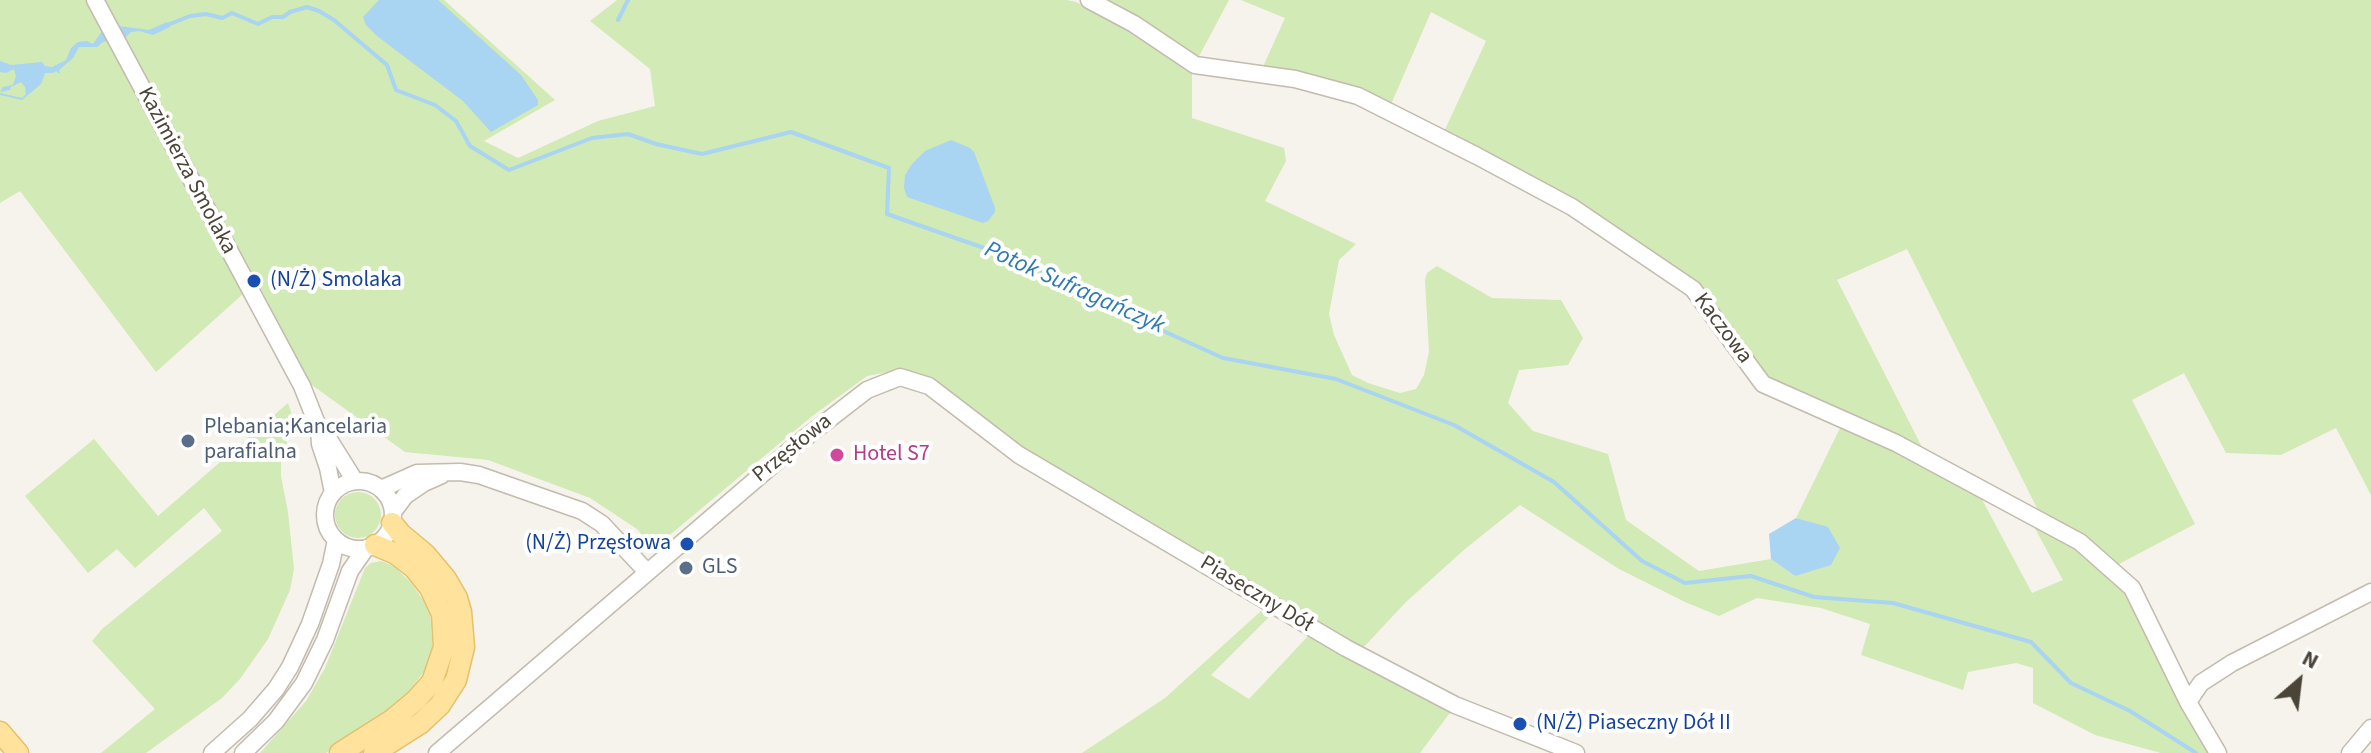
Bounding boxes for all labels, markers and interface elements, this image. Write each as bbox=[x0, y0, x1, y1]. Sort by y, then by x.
street label: Kazimierza Smolaka bbox=[131, 83, 241, 259]
water label: Potok Sufragańczyk bbox=[980, 236, 1168, 342]
place label: (N/Ż) Smolaka bbox=[270, 268, 402, 294]
marker: (N/Ż) Smolaka bbox=[245, 272, 263, 290]
street label: Kaczowa bbox=[1687, 289, 1757, 369]
street label: Przęsłowa bbox=[748, 409, 838, 489]
place label: Plebania;Kancelaria parafialna bbox=[204, 415, 387, 466]
marker: Plebania;Kancelaria parafialna bbox=[179, 432, 197, 450]
place label: Hotel S7 bbox=[853, 442, 930, 468]
marker: Hotel S7 bbox=[828, 446, 846, 464]
place label: (N/Ż) Przęsłowa bbox=[525, 531, 671, 557]
marker: (N/Ż) Przęsłowa bbox=[678, 535, 696, 553]
street label: Piaseczny Dół bbox=[1195, 551, 1317, 639]
place label: GLS bbox=[702, 555, 738, 581]
marker: GLS bbox=[677, 559, 695, 577]
north arrow bbox=[2259, 641, 2339, 721]
text: N bbox=[2296, 642, 2324, 677]
place label: (N/Ż) Piaseczny Dół II bbox=[1536, 711, 1731, 737]
marker: (N/Ż) Piaseczny Dół II bbox=[1511, 715, 1529, 733]

